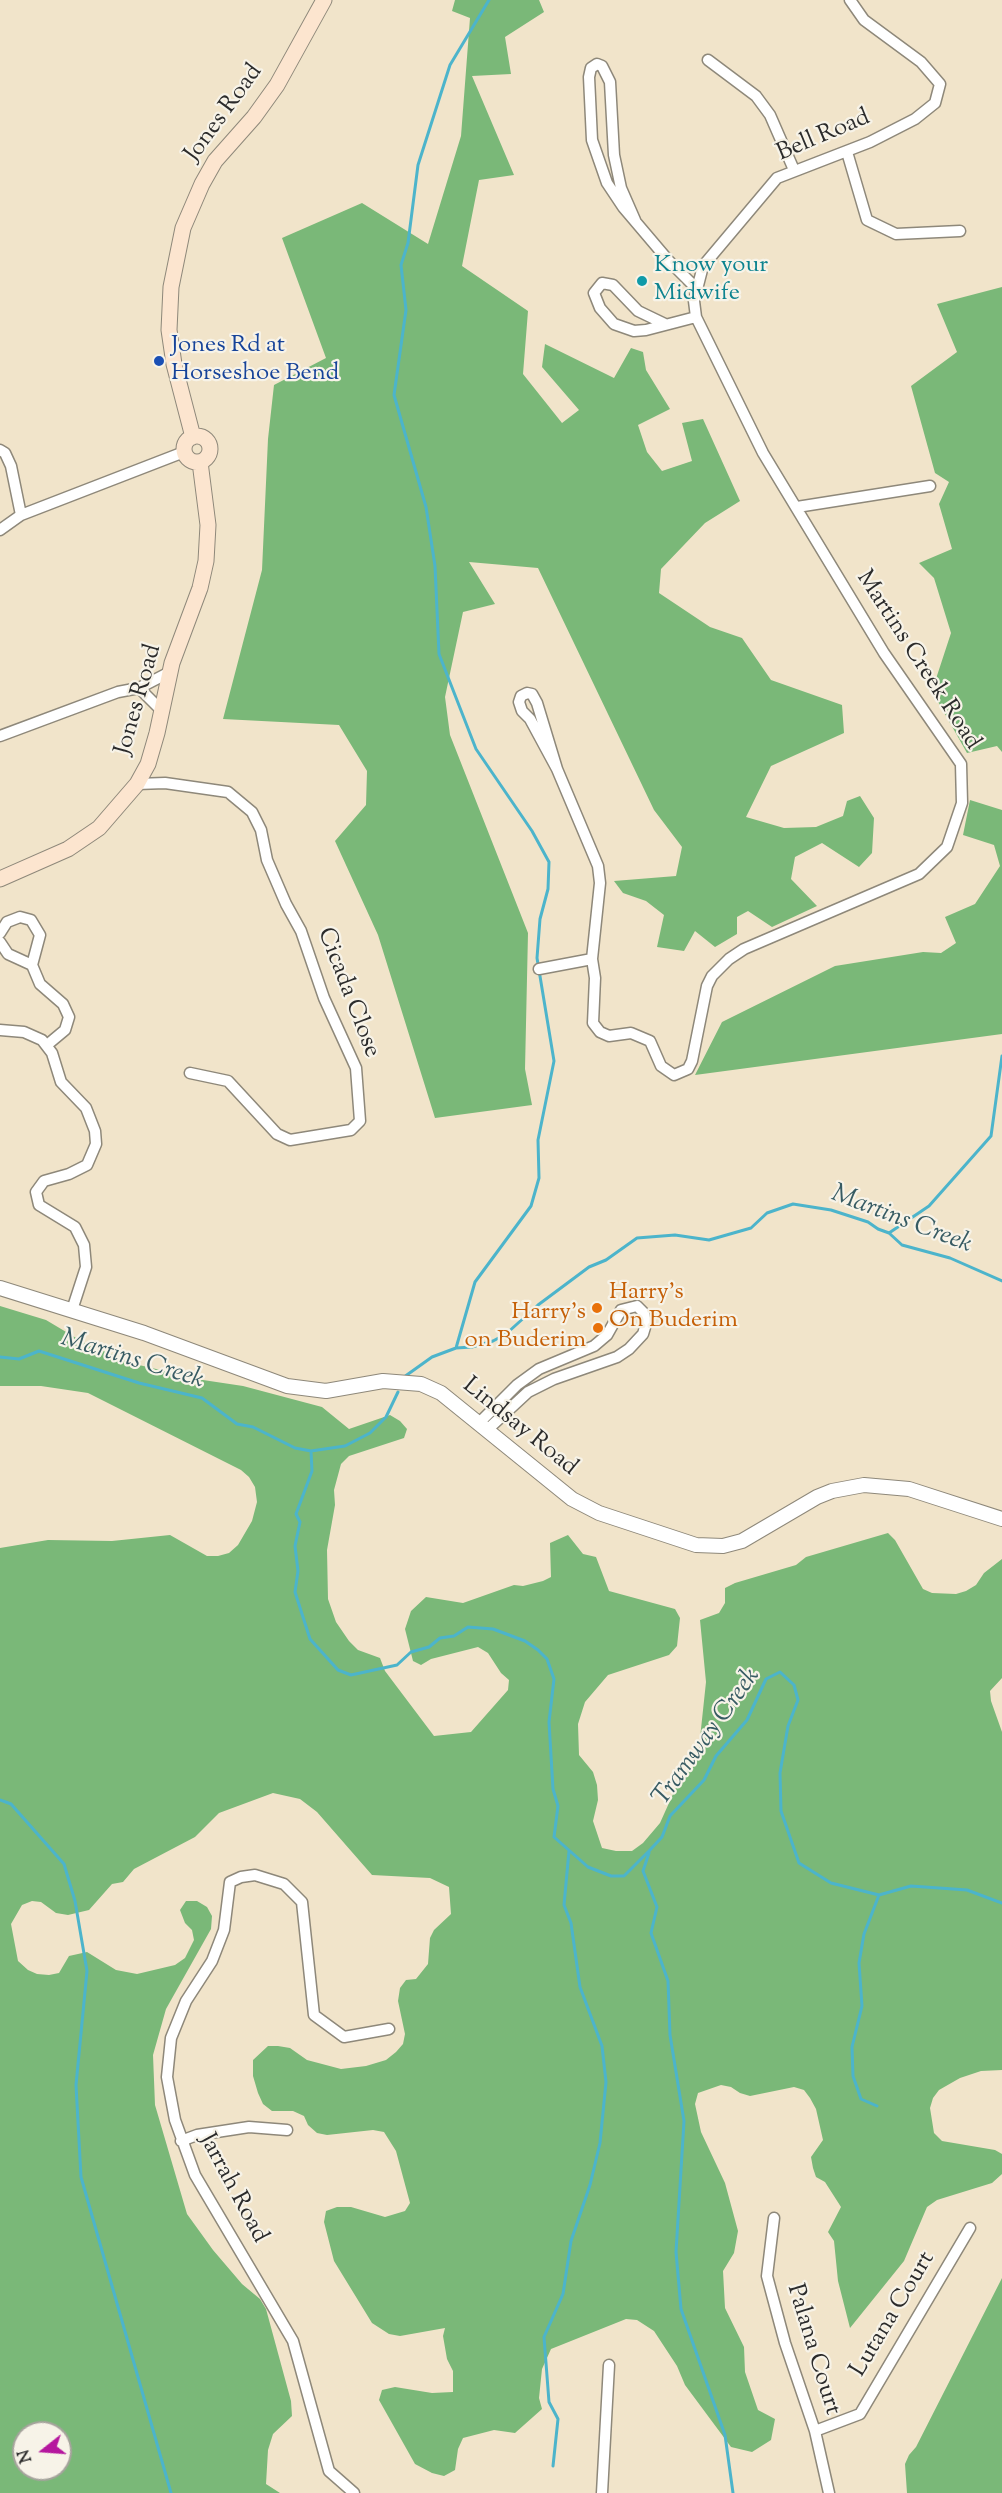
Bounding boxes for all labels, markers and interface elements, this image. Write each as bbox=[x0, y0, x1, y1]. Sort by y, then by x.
street label: Jones Road bbox=[180, 60, 270, 168]
street label: Bell Road bbox=[773, 104, 875, 170]
place label: Know your Midwife bbox=[654, 253, 768, 309]
marker: Know your Midwife bbox=[635, 274, 649, 288]
place label: Jones Rd at Horseshoe Bend bbox=[171, 333, 339, 389]
marker: Jones Rd at Horseshoe Bend bbox=[152, 354, 166, 368]
street label: Martins Creek Road bbox=[848, 566, 986, 756]
street label: Jones Road bbox=[110, 641, 170, 759]
street label: Cicada Close bbox=[309, 924, 385, 1062]
water label: Martins Creek bbox=[826, 1180, 976, 1262]
place label: Harry's On Buderim bbox=[609, 1280, 738, 1336]
place label: Harry's on Buderim bbox=[464, 1300, 586, 1356]
marker: Harry's On Buderim bbox=[590, 1301, 604, 1315]
marker: Harry's on Buderim bbox=[591, 1321, 605, 1335]
water label: Martins Creek bbox=[57, 1324, 207, 1398]
street label: Lindsay Road bbox=[456, 1373, 582, 1483]
water label: Tramway Creek bbox=[647, 1663, 769, 1813]
street label: Jarrah Road bbox=[191, 2129, 273, 2249]
street label: Lutana Court bbox=[845, 2247, 943, 2383]
street label: Palana Court bbox=[778, 2281, 846, 2419]
north arrow bbox=[12, 2421, 72, 2481]
text: N bbox=[13, 2446, 39, 2465]

